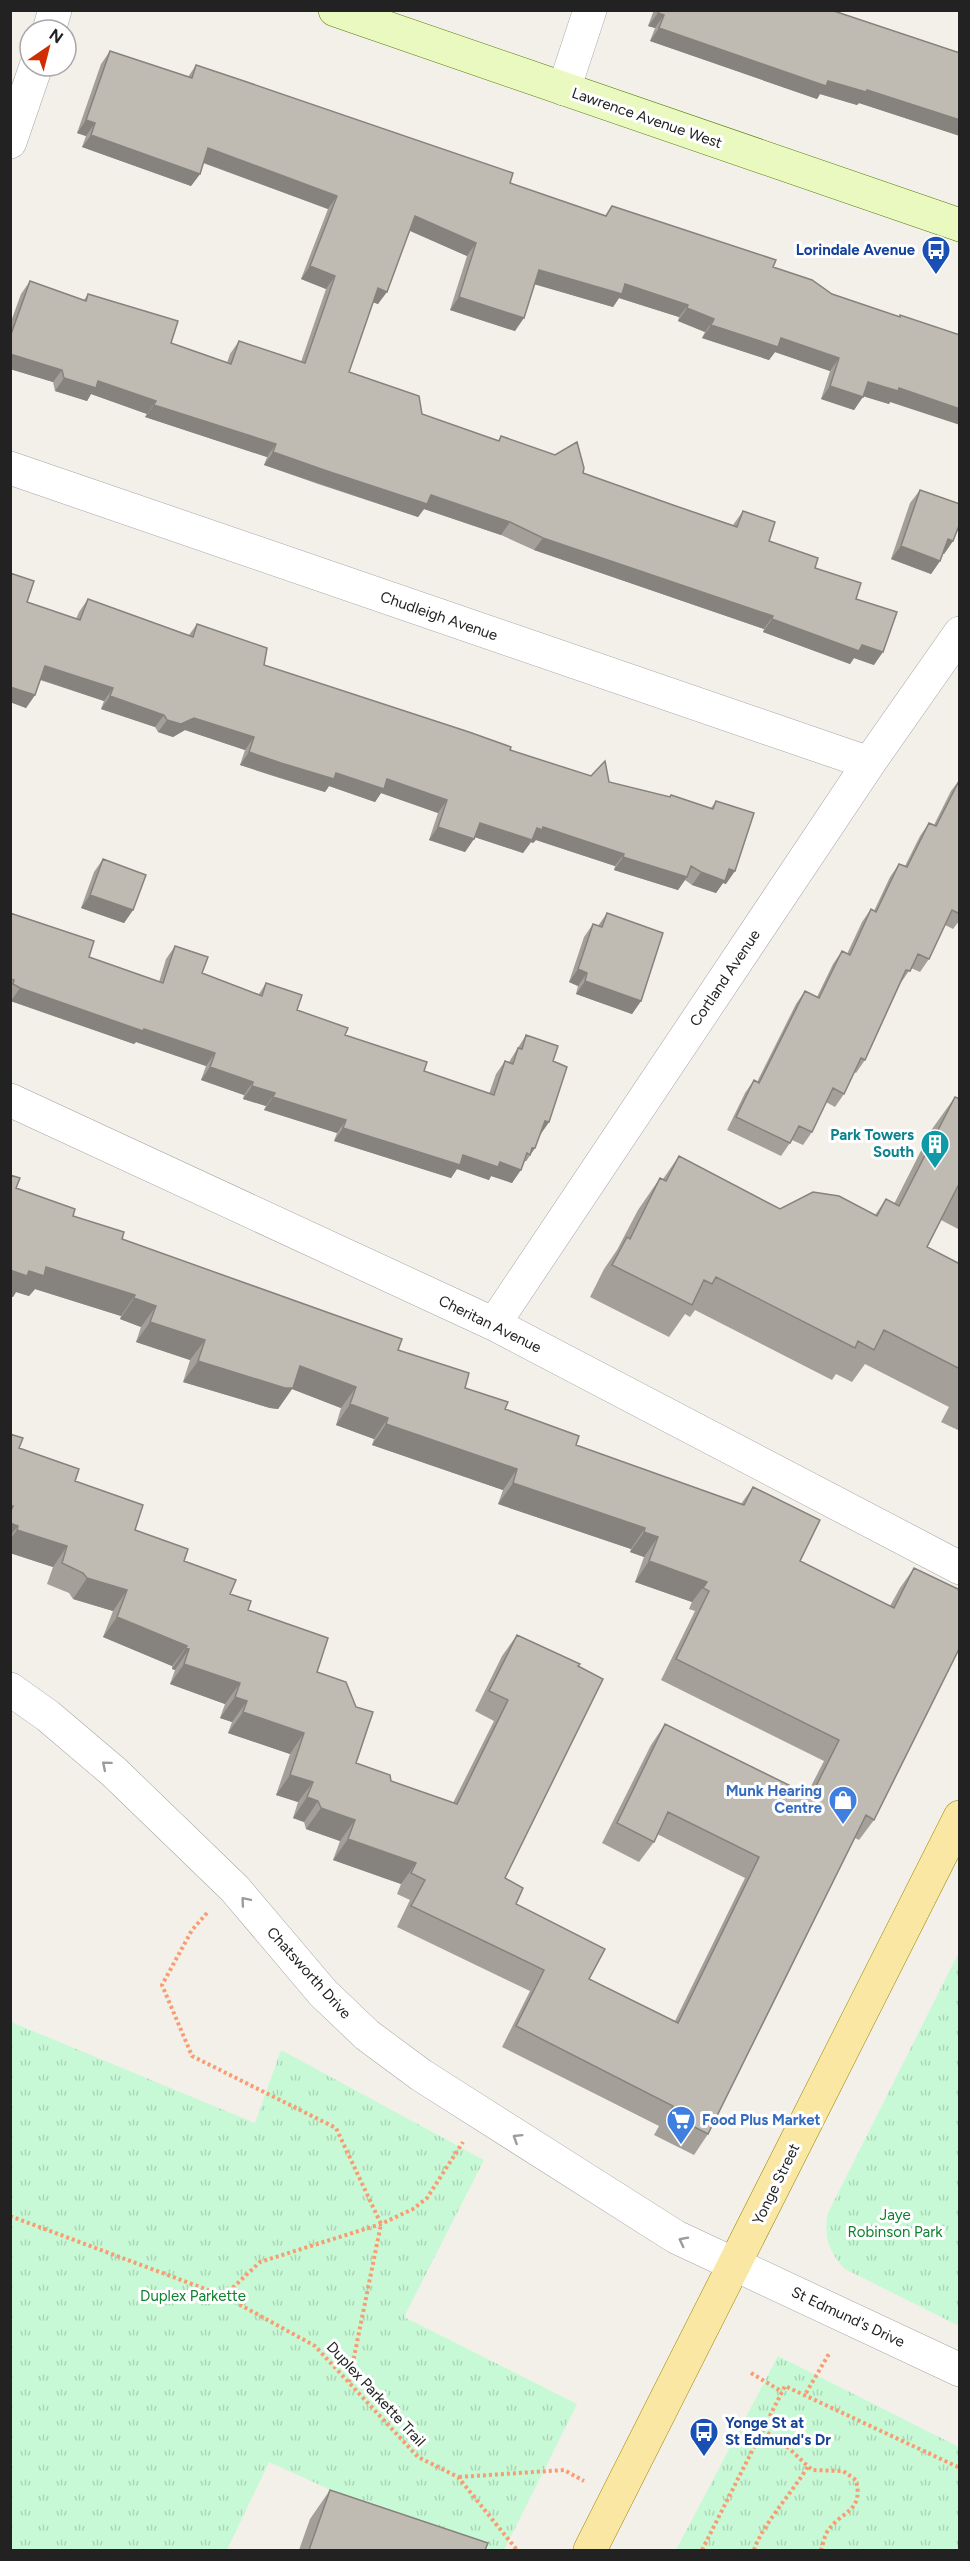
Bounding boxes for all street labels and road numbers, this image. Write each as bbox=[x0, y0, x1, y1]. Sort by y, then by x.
street label: Lawrence Avenue West bbox=[569, 84, 725, 152]
street label: Chudleigh Avenue bbox=[378, 587, 500, 645]
street label: Cortland Avenue bbox=[686, 926, 764, 1030]
street label: Cheritan Avenue bbox=[436, 1291, 544, 1357]
street label: Chatsworth Drive bbox=[263, 1923, 355, 2023]
street label: Yonge Street bbox=[749, 2140, 804, 2227]
street label: St Edmund's Drive bbox=[788, 2283, 908, 2351]
street label: Duplex Parkette Trail bbox=[323, 2338, 429, 2450]

